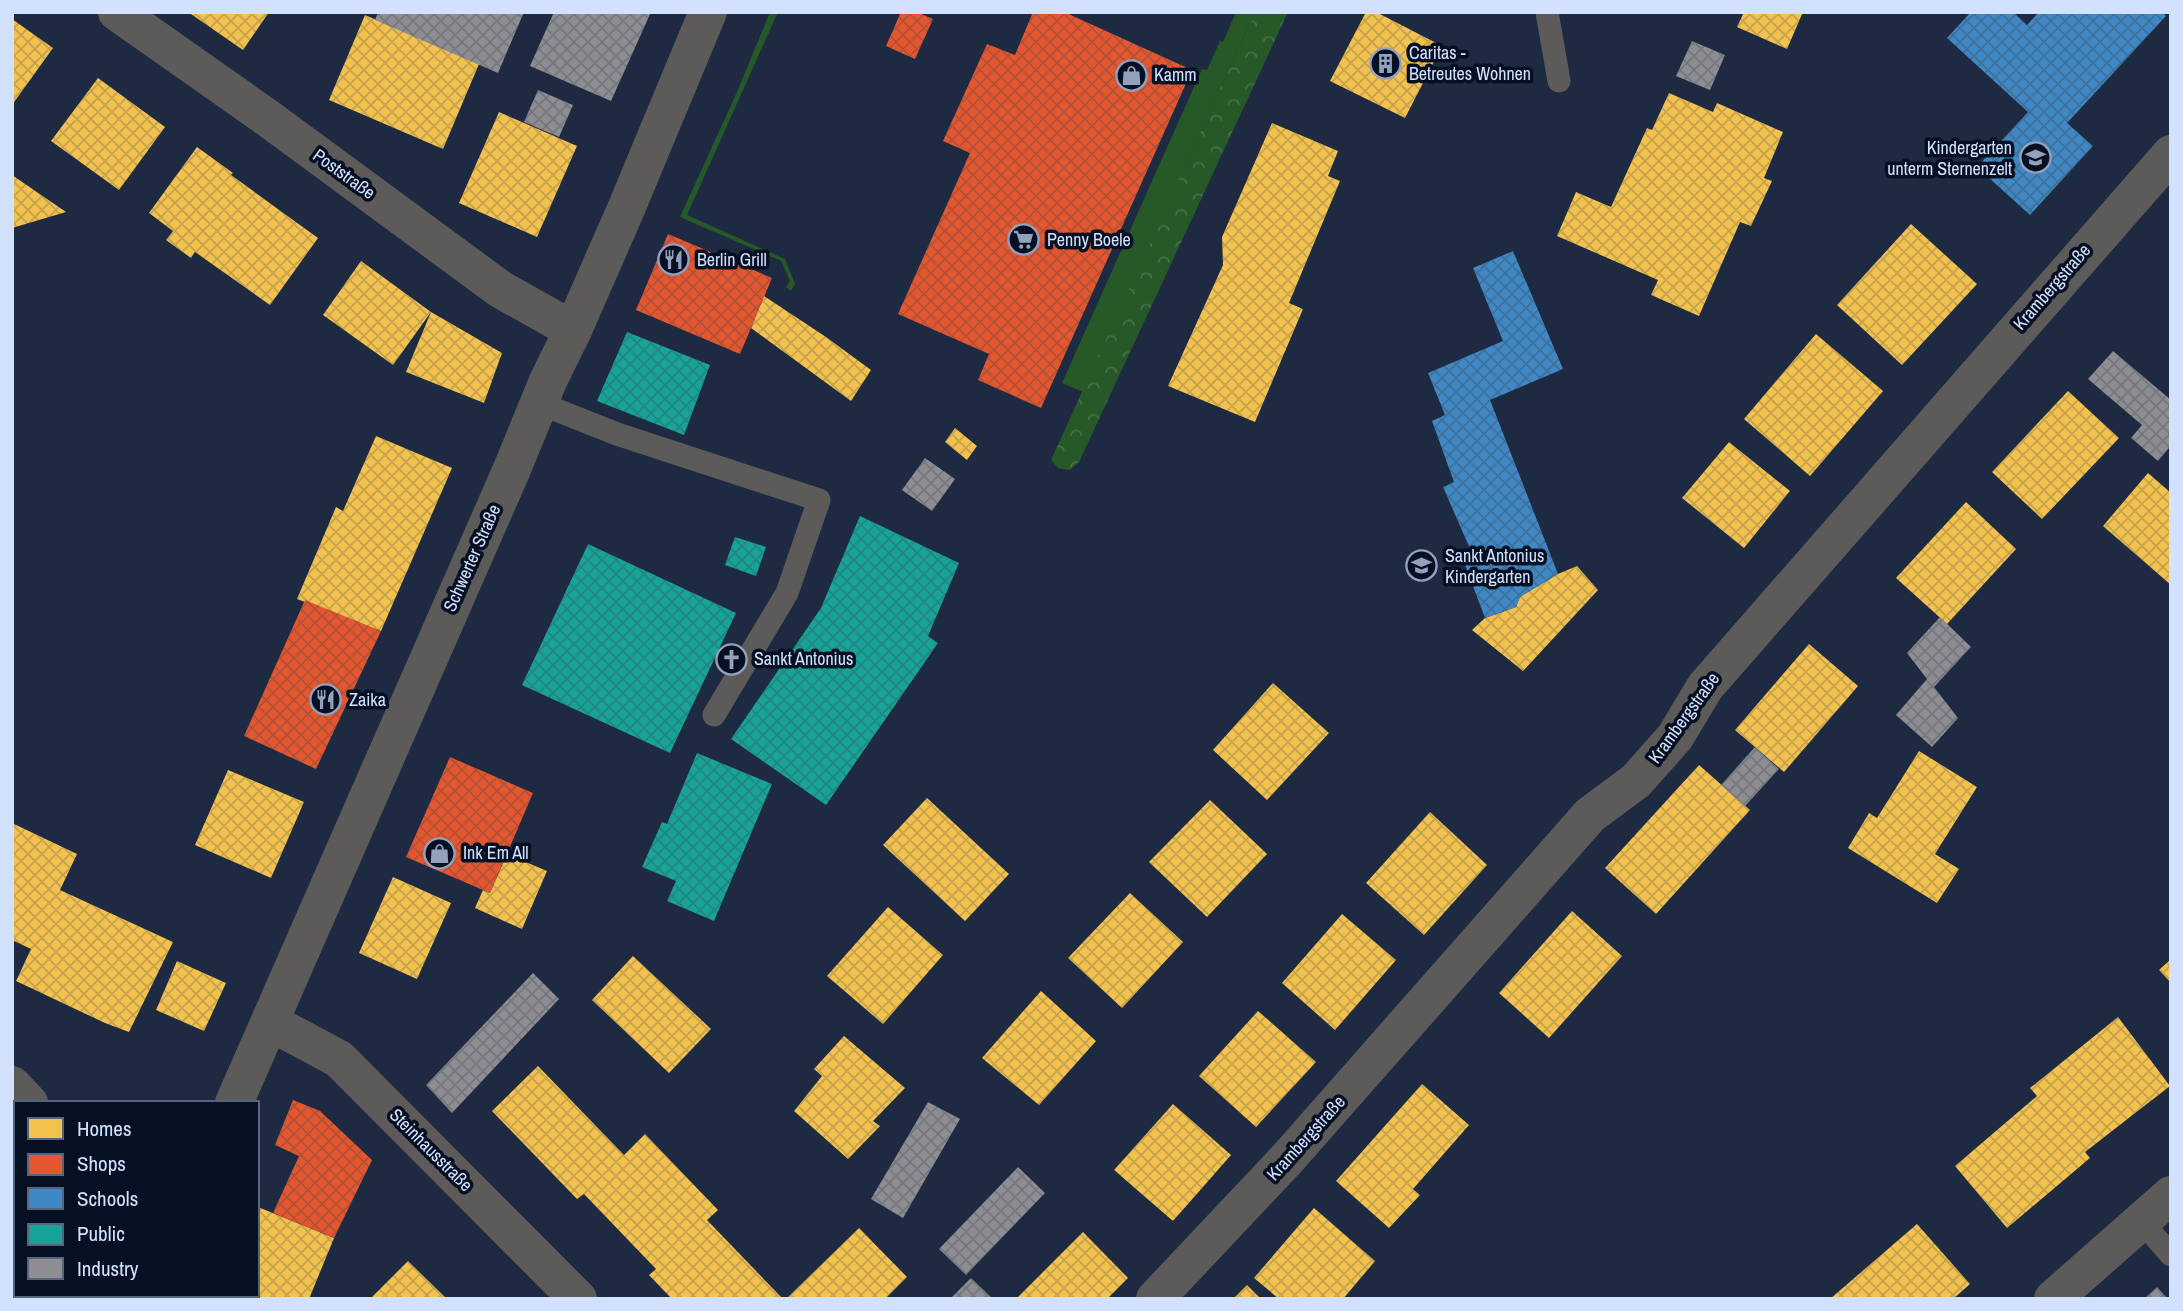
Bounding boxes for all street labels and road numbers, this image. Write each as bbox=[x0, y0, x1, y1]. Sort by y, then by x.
street label: Poststraße bbox=[308, 143, 381, 205]
street label: Krambergstraße bbox=[2007, 238, 2096, 335]
street label: Schwerter Straße bbox=[437, 500, 506, 615]
street label: Krambergstraße bbox=[1642, 667, 1725, 768]
street label: Krambergstraße bbox=[1261, 1090, 1351, 1186]
street label: Steinhausstraße bbox=[384, 1103, 478, 1197]

